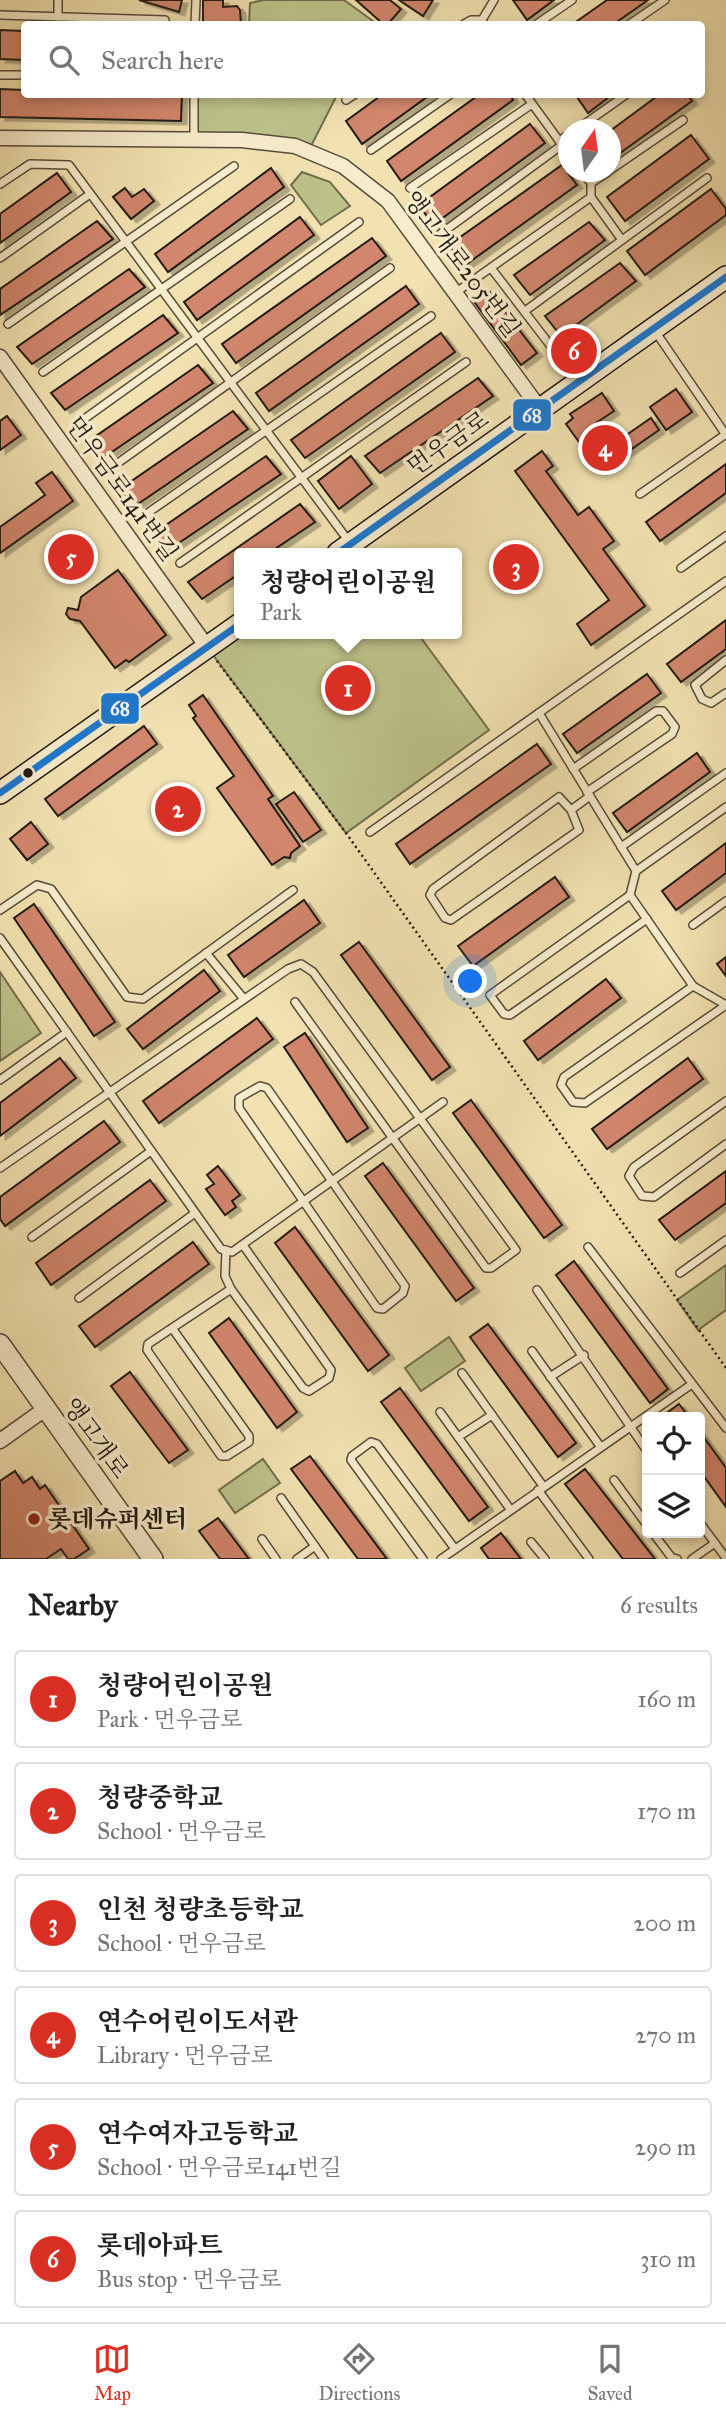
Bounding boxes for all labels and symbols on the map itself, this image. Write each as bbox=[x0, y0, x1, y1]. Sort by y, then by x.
north arrow bbox=[558, 119, 621, 182]
street label: 앵고개로205번길 bbox=[397, 185, 527, 343]
pin: 6 bbox=[551, 325, 597, 377]
line badge: 68 bbox=[512, 398, 552, 432]
street label: 먼우금로 bbox=[401, 404, 495, 482]
text: 68 bbox=[522, 404, 542, 427]
street label: 먼우금로141번길 bbox=[59, 411, 185, 567]
pin: 4 bbox=[582, 422, 628, 474]
pin: 5 bbox=[48, 531, 94, 583]
pin: 3 bbox=[493, 541, 539, 593]
pin: 1 bbox=[325, 662, 371, 714]
line badge: 68 bbox=[100, 692, 140, 725]
text: 68 bbox=[110, 697, 130, 720]
unlabelled marker bbox=[21, 766, 35, 780]
pin: 2 bbox=[155, 783, 201, 835]
your location bbox=[453, 964, 487, 998]
street label: 앵고개로 bbox=[57, 1392, 135, 1484]
place label: 롯데슈퍼센터 bbox=[48, 1504, 187, 1534]
marker: 롯데슈퍼센터 bbox=[26, 1511, 42, 1527]

